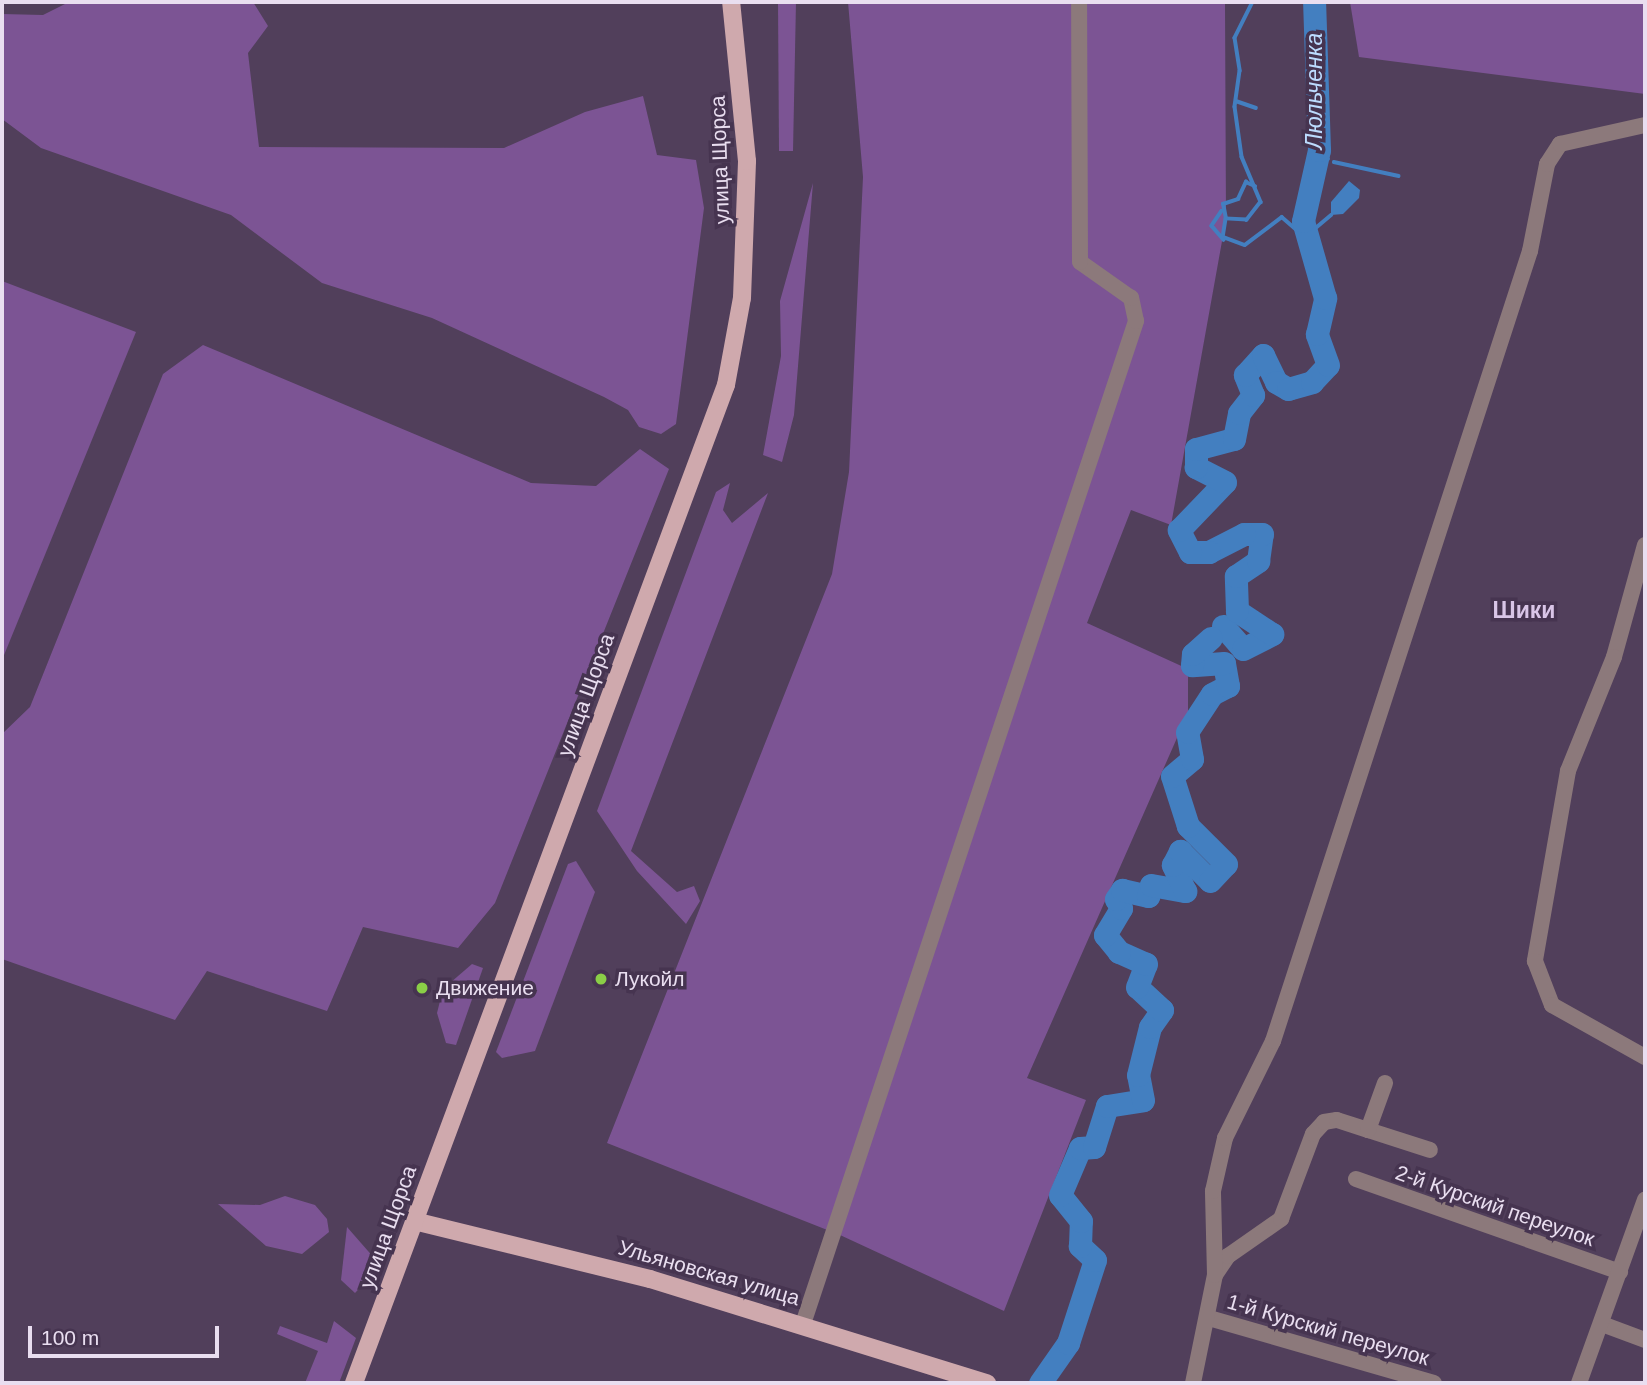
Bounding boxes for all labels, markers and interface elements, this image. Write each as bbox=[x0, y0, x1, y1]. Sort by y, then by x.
water label: Люльченка bbox=[1300, 33, 1328, 149]
street label: улица Щорса bbox=[705, 95, 735, 225]
district label: Шики bbox=[1493, 596, 1555, 624]
street label: улица Щорса bbox=[552, 630, 620, 760]
place label: Лукойл bbox=[615, 966, 685, 992]
marker: Лукойл bbox=[593, 971, 609, 987]
place label: Движение bbox=[436, 975, 534, 1001]
marker: Движение bbox=[414, 980, 430, 996]
street label: 2-й Курский переулок bbox=[1392, 1160, 1598, 1252]
street label: улица Щорса bbox=[354, 1162, 422, 1292]
street label: Ульяновская улица bbox=[615, 1235, 803, 1311]
street label: 1-й Курский переулок bbox=[1224, 1289, 1432, 1371]
scale bar bbox=[32, 1312, 222, 1356]
text: 100 m bbox=[41, 1326, 99, 1349]

